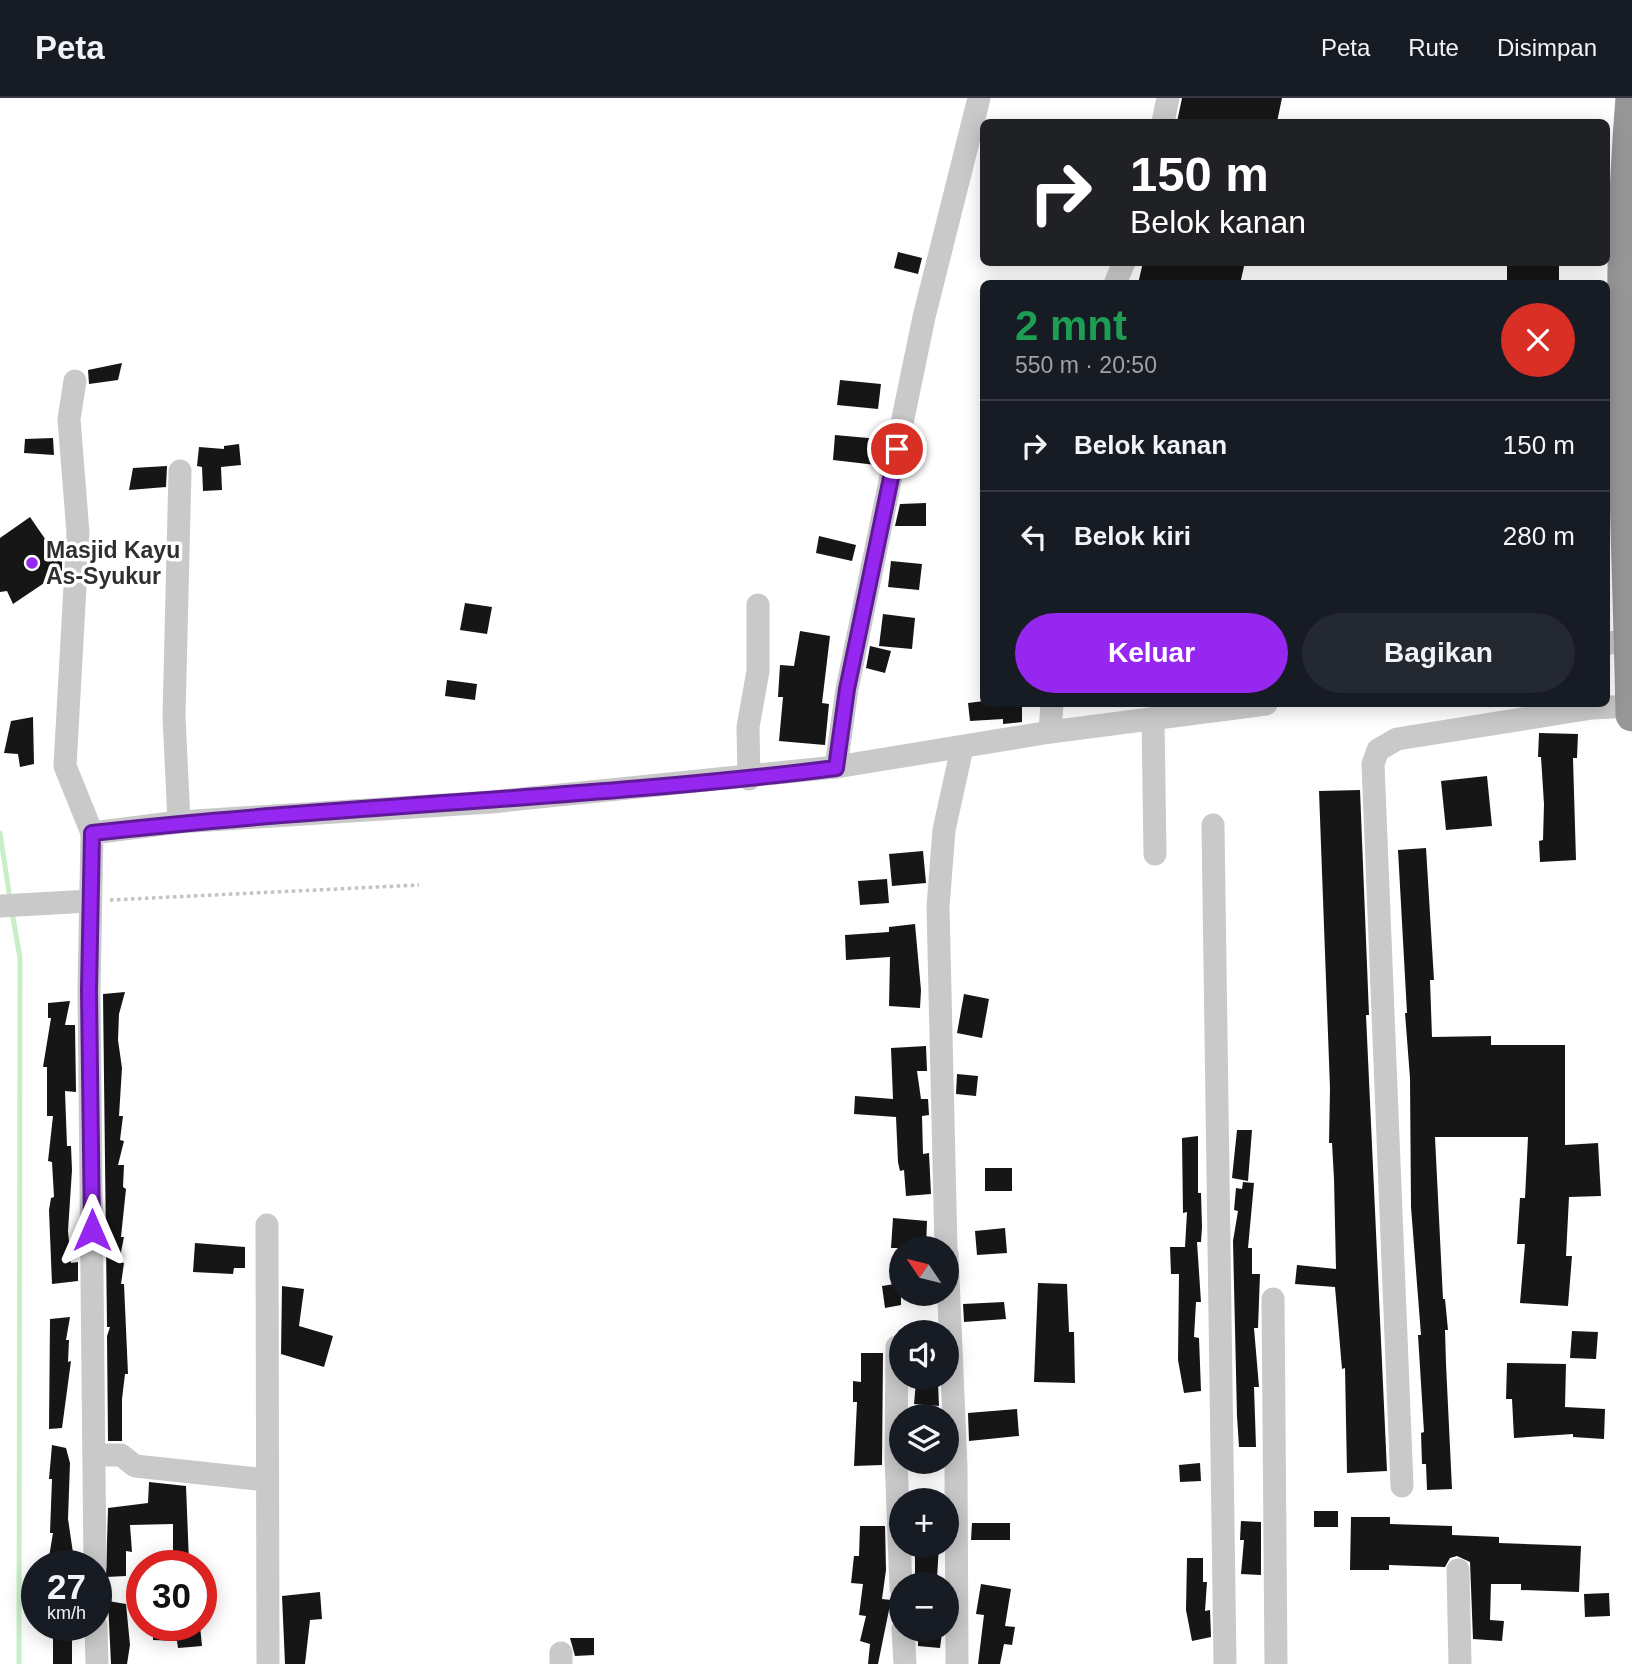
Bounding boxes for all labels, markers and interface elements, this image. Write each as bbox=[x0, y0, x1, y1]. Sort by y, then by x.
text: Peta bbox=[35, 29, 105, 66]
text: Peta bbox=[1321, 34, 1370, 61]
text: Rute bbox=[1408, 34, 1459, 61]
text: Disimpan bbox=[1497, 34, 1597, 61]
icon: right bbox=[1015, 147, 1106, 238]
text: 150 m bbox=[1130, 147, 1269, 201]
text: Belok kanan bbox=[1130, 204, 1306, 240]
text: 2 mnt bbox=[1015, 302, 1127, 349]
button: close bbox=[1501, 303, 1575, 377]
text: 550 m · 20:50 bbox=[1015, 352, 1157, 378]
pin bbox=[867, 419, 927, 479]
icon: right bbox=[1015, 427, 1053, 465]
icon: arrive bbox=[878, 430, 916, 468]
text: Belok kanan bbox=[1074, 430, 1227, 460]
text: 150 m bbox=[1503, 430, 1575, 460]
icon: left bbox=[1015, 518, 1053, 556]
text: Belok kiri bbox=[1074, 521, 1191, 551]
text: 280 m bbox=[1503, 521, 1575, 551]
place label: Masjid Kayu As-Syukur bbox=[46, 537, 180, 589]
marker: Masjid Kayu As-Syukur bbox=[24, 555, 40, 571]
button: Keluar bbox=[1015, 613, 1288, 693]
button: Bagikan bbox=[1302, 613, 1575, 693]
position arrow bbox=[55, 1193, 129, 1267]
north arrow bbox=[889, 1236, 959, 1306]
map controls bbox=[889, 1236, 959, 1642]
button: sound bbox=[889, 1320, 959, 1390]
button: layers bbox=[889, 1404, 959, 1474]
button: + bbox=[889, 1488, 959, 1558]
speed limit sign: 30 bbox=[126, 1550, 217, 1641]
text: 27 bbox=[47, 1567, 86, 1606]
button: − bbox=[889, 1572, 959, 1642]
text: km/h bbox=[47, 1603, 86, 1623]

